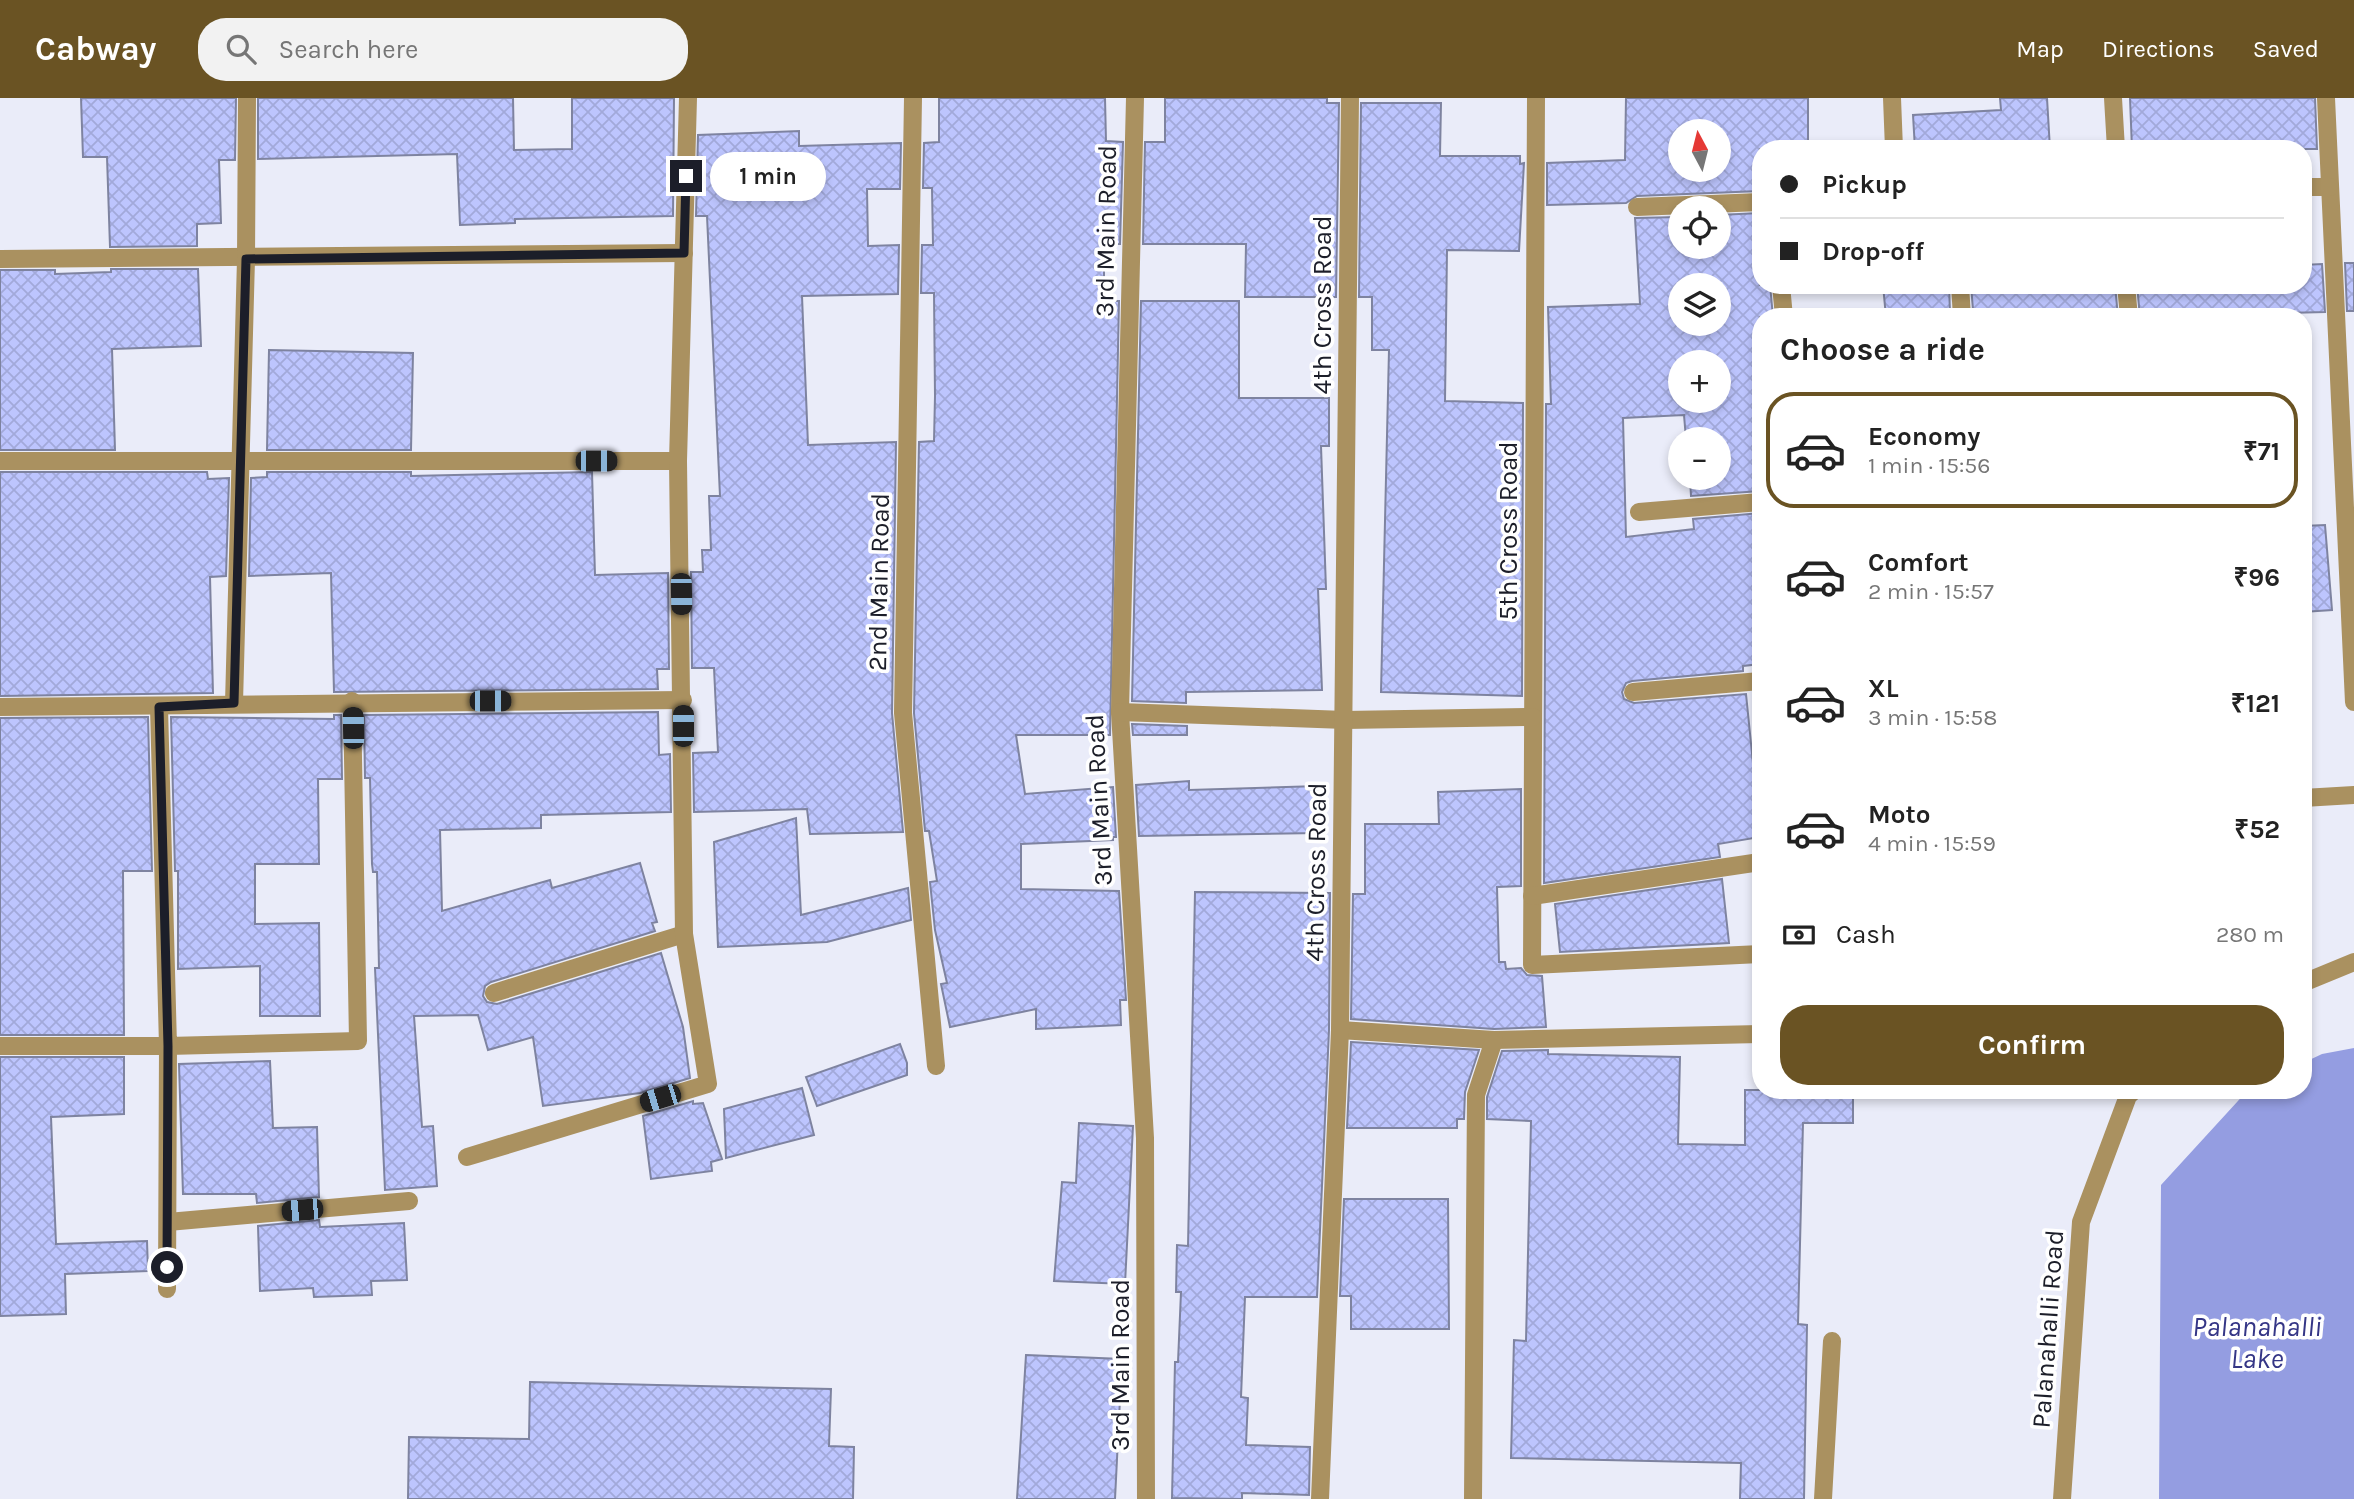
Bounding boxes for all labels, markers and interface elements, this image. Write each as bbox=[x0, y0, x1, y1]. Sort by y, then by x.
search box bbox=[198, 18, 688, 81]
text: Cabway bbox=[35, 30, 156, 68]
icon: search bbox=[222, 30, 260, 68]
text: Search here bbox=[278, 34, 418, 65]
text: Map bbox=[2016, 35, 2064, 63]
text: Directions bbox=[2102, 35, 2215, 63]
text: Saved bbox=[2253, 35, 2319, 63]
north arrow bbox=[1668, 119, 1731, 182]
map controls bbox=[1668, 119, 1731, 490]
street label: 3rd Main Road bbox=[1089, 145, 1123, 317]
callout: 1 min bbox=[710, 152, 826, 200]
route end bbox=[670, 160, 702, 192]
text: 1 min bbox=[739, 163, 797, 190]
text: Pickup bbox=[1822, 169, 1907, 200]
button: locate bbox=[1668, 196, 1731, 259]
street label: 4th Cross Road bbox=[1307, 215, 1338, 395]
text: Drop-off bbox=[1822, 236, 1924, 267]
button: layers bbox=[1668, 273, 1731, 336]
text: Choose a ride bbox=[1780, 331, 1985, 368]
button: + bbox=[1668, 350, 1731, 413]
icon: car bbox=[1784, 419, 1847, 482]
text: Economy bbox=[1868, 421, 1980, 452]
button: − bbox=[1668, 427, 1731, 490]
text: ₹71 bbox=[2243, 436, 2280, 467]
street label: 5th Cross Road bbox=[1493, 441, 1524, 621]
car bbox=[576, 451, 618, 472]
text: 1 min · 15:56 bbox=[1868, 452, 1990, 479]
street label: 2nd Main Road bbox=[862, 493, 896, 671]
icon: car bbox=[1784, 545, 1847, 608]
text: Comfort bbox=[1868, 547, 1969, 578]
text: ₹96 bbox=[2233, 562, 2280, 593]
car bbox=[671, 573, 692, 615]
text: 2 min · 15:57 bbox=[1868, 578, 1994, 605]
icon: car bbox=[1784, 671, 1847, 734]
text: XL bbox=[1868, 673, 1899, 704]
text: ₹121 bbox=[2231, 688, 2280, 719]
car bbox=[470, 691, 512, 712]
text: 3 min · 15:58 bbox=[1868, 704, 1997, 731]
car bbox=[673, 705, 694, 747]
car bbox=[343, 707, 364, 749]
street label: 3rd Main Road bbox=[1079, 713, 1119, 887]
street label: 4th Cross Road bbox=[1299, 782, 1333, 962]
icon: car bbox=[1784, 797, 1847, 860]
text: Moto bbox=[1868, 799, 1930, 830]
text: ₹52 bbox=[2234, 814, 2280, 845]
text: 4 min · 15:59 bbox=[1868, 830, 1996, 857]
icon: cash bbox=[1780, 916, 1818, 954]
text: Cash bbox=[1836, 919, 1896, 950]
text: 280 m bbox=[2216, 921, 2284, 948]
button: Confirm bbox=[1780, 1005, 2284, 1085]
car bbox=[637, 1082, 684, 1114]
car bbox=[281, 1198, 324, 1222]
street label: Palanahalli Road bbox=[2026, 1229, 2070, 1429]
route start bbox=[151, 1251, 183, 1283]
street label: 3rd Main Road bbox=[1105, 1279, 1136, 1451]
water label: Palanahalli Lake bbox=[2192, 1310, 2322, 1375]

